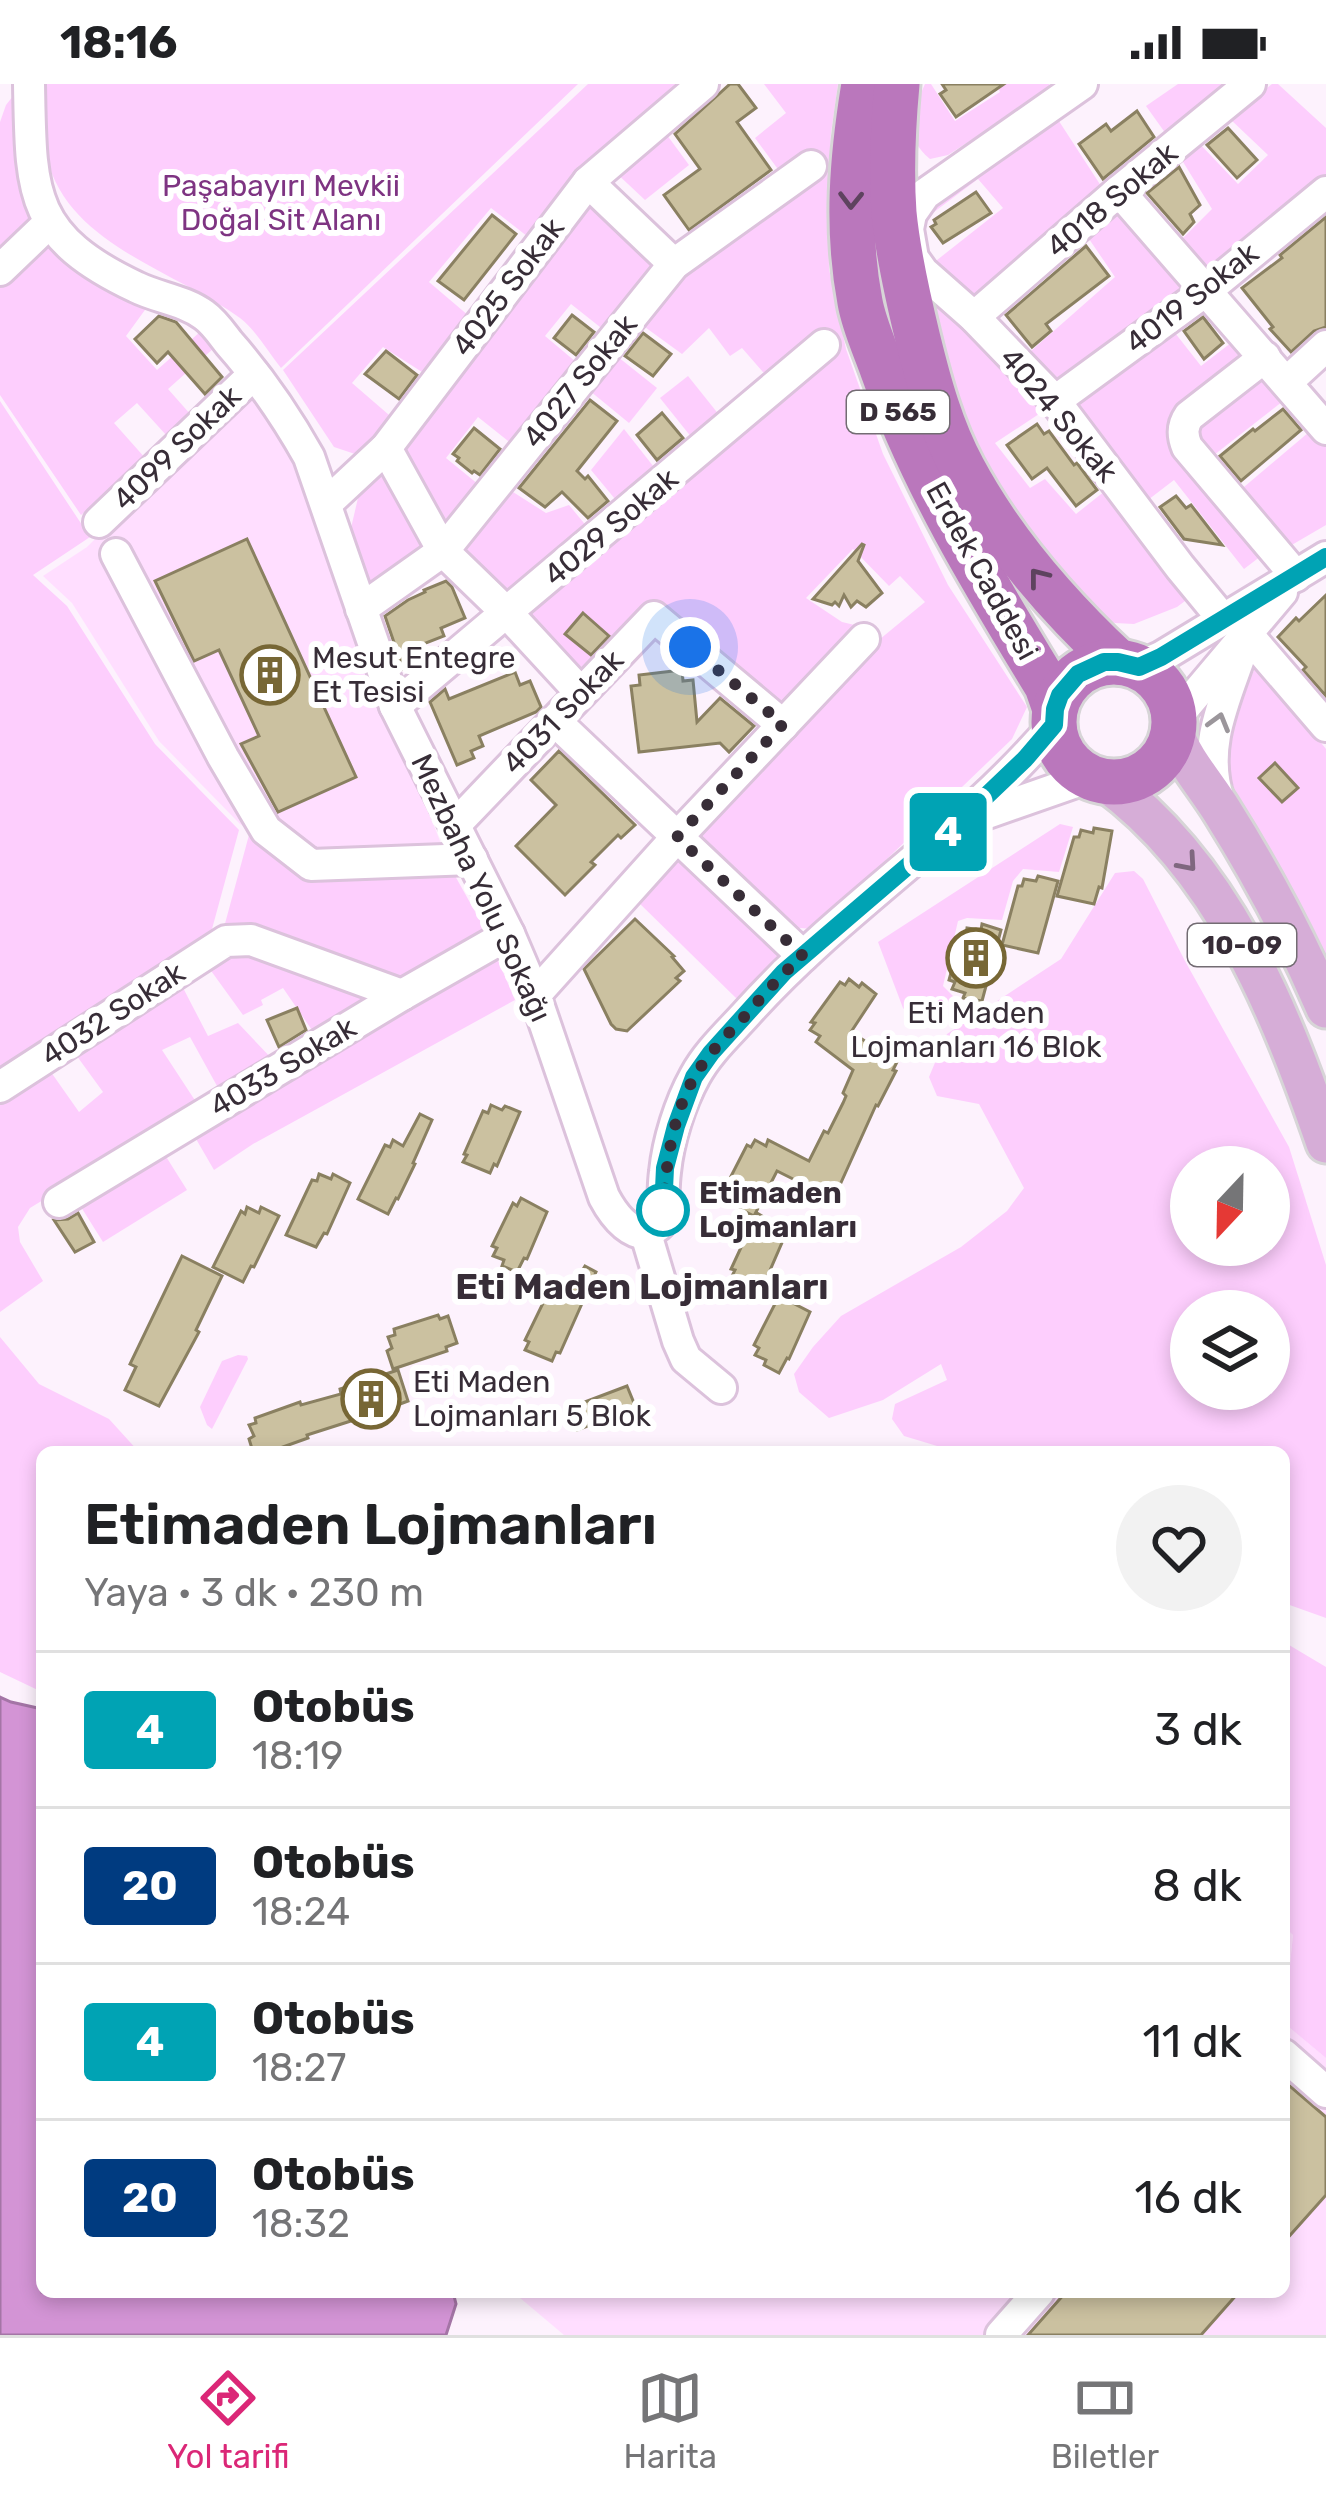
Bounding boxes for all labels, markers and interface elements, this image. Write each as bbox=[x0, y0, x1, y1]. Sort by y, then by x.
text: 18:16 bbox=[60, 16, 178, 69]
street label: 4018 Sokak bbox=[1039, 134, 1185, 265]
park label: Paşabayırı Mevkii Doğal Sit Alanı bbox=[162, 168, 400, 238]
one-way arrow bbox=[839, 191, 865, 210]
street label: 4025 Sokak bbox=[444, 210, 572, 363]
street label: 4019 Sokak bbox=[1118, 235, 1266, 361]
street label: 4027 Sokak bbox=[515, 307, 645, 455]
street label: 4024 Sokak bbox=[992, 341, 1126, 490]
street label: 4099 Sokak bbox=[106, 378, 249, 518]
road number: D 565 bbox=[847, 391, 949, 433]
street label: 4029 Sokak bbox=[537, 460, 686, 593]
street label: Erdek Caddesi bbox=[918, 476, 1046, 666]
one-way arrow bbox=[1031, 569, 1052, 591]
your location bbox=[660, 617, 720, 677]
place label: Mesut Entegre Et Tesisi bbox=[312, 640, 516, 710]
street label: 4031 Sokak bbox=[495, 642, 631, 781]
building icon: Mesut Entegre Et Tesisi bbox=[239, 644, 301, 706]
one-way arrow bbox=[1205, 712, 1230, 733]
street label: Mezbaha Yolu Sokağı bbox=[403, 748, 559, 1028]
line badge: 4 bbox=[909, 793, 987, 871]
text: 4 bbox=[934, 807, 962, 857]
one-way arrow bbox=[1174, 849, 1195, 871]
road number: 10-09 bbox=[1188, 924, 1296, 966]
building icon: Eti Maden Lojmanları 16 Blok bbox=[945, 927, 1007, 989]
street label: 4032 Sokak bbox=[35, 954, 192, 1074]
place label: Eti Maden Lojmanları 16 Blok bbox=[851, 995, 1102, 1065]
street label: 4033 Sokak bbox=[203, 1009, 363, 1125]
north arrow bbox=[1170, 1146, 1290, 1266]
map controls bbox=[1170, 1146, 1290, 1410]
place label: Etimaden Lojmanları bbox=[699, 1175, 857, 1245]
marker: Etimaden Lojmanları bbox=[638, 1185, 688, 1235]
district label: Eti Maden Lojmanları bbox=[455, 1265, 829, 1308]
button: layers bbox=[1170, 1290, 1290, 1410]
place label: Eti Maden Lojmanları 5 Blok bbox=[413, 1364, 651, 1434]
building icon: Eti Maden Lojmanları 5 Blok bbox=[340, 1368, 402, 1430]
button: heart bbox=[1116, 1485, 1242, 1611]
text: Etimaden Lojmanları bbox=[84, 1491, 657, 1558]
text: Yaya · 3 dk · 230 m bbox=[84, 1570, 424, 1616]
text: Otobüs bbox=[252, 1680, 415, 1733]
text: 3 dk bbox=[1154, 1703, 1242, 1756]
text: 4 bbox=[136, 1705, 164, 1755]
text: 18:19 bbox=[252, 1733, 343, 1779]
text: Otobüs bbox=[252, 1836, 415, 1889]
text: 8 dk bbox=[1152, 1859, 1242, 1912]
text: 20 bbox=[122, 1861, 178, 1911]
text: 18:24 bbox=[252, 1889, 350, 1935]
text: Otobüs bbox=[252, 1992, 415, 2045]
text: 11 dk bbox=[1142, 2015, 1242, 2068]
text: 4 bbox=[136, 2017, 164, 2067]
text: 18:27 bbox=[252, 2045, 346, 2091]
text: Otobüs bbox=[252, 2148, 415, 2201]
text: 16 dk bbox=[1135, 2171, 1242, 2224]
text: 20 bbox=[122, 2173, 178, 2223]
text: 18:32 bbox=[252, 2201, 350, 2247]
tab: Yol tarifi bbox=[167, 2365, 290, 2476]
tab: Harita bbox=[623, 2365, 717, 2476]
tab: Biletler bbox=[1051, 2365, 1159, 2476]

